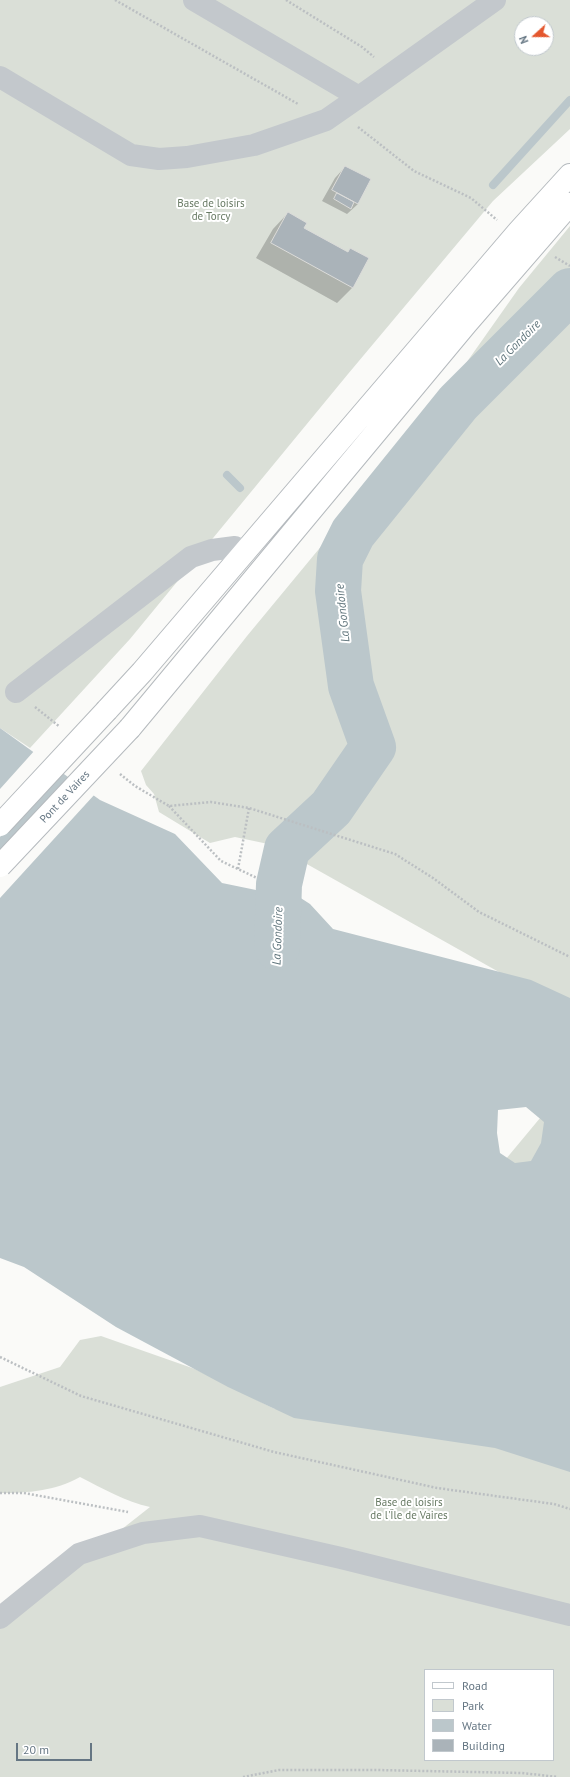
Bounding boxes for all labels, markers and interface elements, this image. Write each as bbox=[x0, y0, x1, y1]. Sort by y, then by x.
north arrow bbox=[514, 16, 554, 56]
text: N bbox=[516, 34, 532, 46]
park label: Base de loisirs de Torcy bbox=[177, 197, 245, 223]
water label: La Gondoire bbox=[492, 317, 544, 369]
water label: La Gondoire bbox=[333, 583, 353, 643]
street label: Pont de Vaires bbox=[37, 768, 93, 826]
water label: La Gondoire bbox=[270, 907, 286, 965]
park label: Base de loisirs de l'Île de Vaires bbox=[370, 1496, 448, 1522]
legend bbox=[424, 1669, 554, 1761]
text: Road bbox=[462, 1678, 487, 1693]
text: Park bbox=[462, 1698, 484, 1713]
text: Water bbox=[462, 1718, 492, 1733]
scale bar bbox=[18, 1735, 94, 1761]
text: Building bbox=[462, 1738, 505, 1753]
text: 20 m bbox=[23, 1742, 49, 1757]

